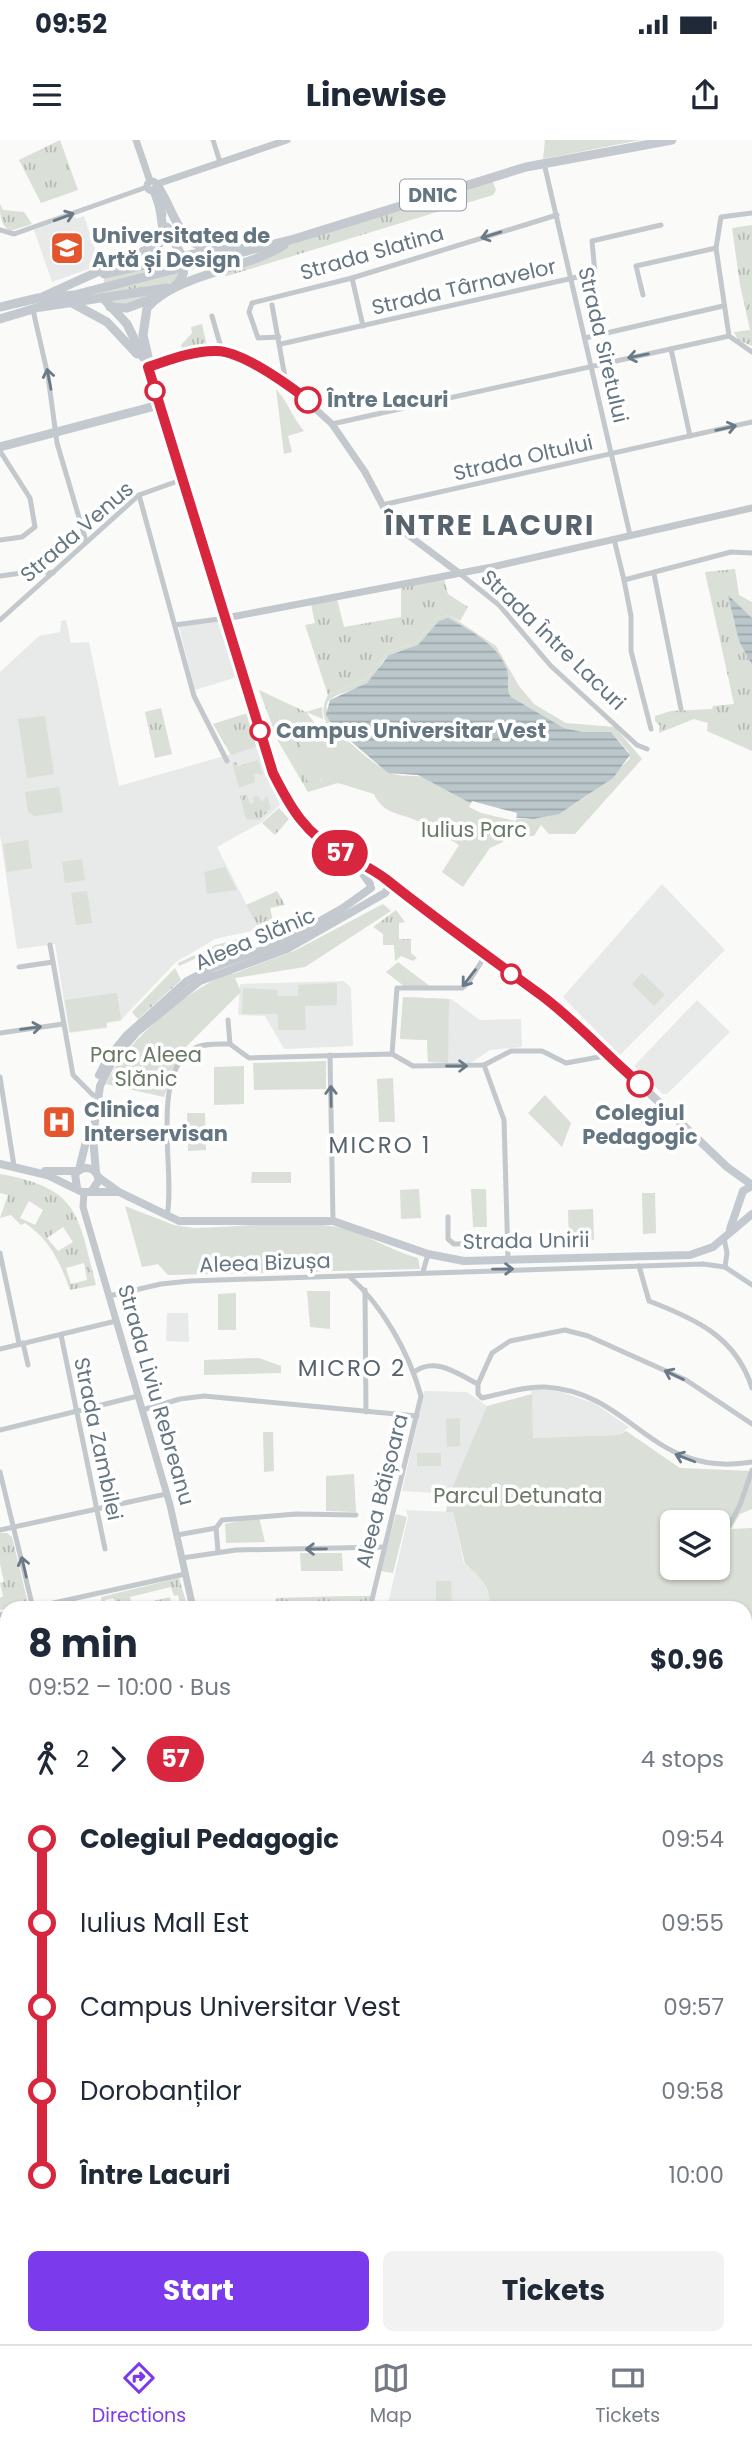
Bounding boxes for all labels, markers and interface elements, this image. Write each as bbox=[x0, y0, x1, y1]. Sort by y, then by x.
text: 09:52 bbox=[35, 6, 107, 42]
text: Linewise bbox=[306, 72, 446, 117]
icon: menu bbox=[28, 76, 66, 114]
icon: share bbox=[686, 76, 724, 114]
road number: DN1C bbox=[400, 180, 466, 210]
one-way arrow bbox=[53, 210, 75, 223]
street label: Strada Slatina bbox=[297, 218, 447, 287]
place label: Universitatea de Artă și Design bbox=[92, 221, 270, 274]
school or university icon: Universitatea de Artă și Design bbox=[48, 229, 86, 267]
one-way arrow bbox=[481, 230, 503, 243]
street label: Strada Târnavelor bbox=[369, 251, 559, 322]
street label: Strada Siretului bbox=[571, 264, 636, 426]
one-way arrow bbox=[627, 349, 650, 363]
one-way arrow bbox=[41, 368, 55, 391]
unlabelled marker bbox=[145, 381, 165, 401]
place label: Între Lacuri bbox=[326, 385, 449, 414]
marker: Între Lacuri bbox=[295, 387, 321, 413]
one-way arrow bbox=[714, 420, 737, 434]
street label: Strada Oltului bbox=[450, 427, 596, 488]
street label: Strada Venus bbox=[14, 474, 139, 589]
district label: ÎNTRE LACURI bbox=[384, 506, 595, 545]
street label: Strada Între Lacuri bbox=[475, 563, 632, 716]
place label: Campus Universitar Vest bbox=[276, 716, 546, 745]
marker: Campus Universitar Vest bbox=[250, 721, 270, 741]
park label: Iulius Parc bbox=[421, 815, 527, 844]
line badge: 57 bbox=[308, 830, 372, 876]
text: 57 bbox=[326, 836, 354, 869]
street label: Aleea Slănic bbox=[190, 900, 319, 977]
unlabelled marker bbox=[501, 964, 521, 984]
one-way arrow bbox=[462, 969, 477, 987]
one-way arrow bbox=[19, 1022, 42, 1035]
park label: Parc Aleea Slănic bbox=[90, 1040, 202, 1093]
one-way arrow bbox=[445, 1059, 468, 1073]
marker: Colegiul Pedagogic bbox=[627, 1071, 653, 1097]
one-way arrow bbox=[324, 1085, 338, 1108]
place label: Clinica Interservisan bbox=[84, 1095, 228, 1148]
place label: Colegiul Pedagogic bbox=[582, 1098, 698, 1151]
hospital icon: Clinica Interservisan bbox=[40, 1103, 78, 1141]
district label: MICRO 1 bbox=[329, 1129, 431, 1161]
street label: Strada Unirii bbox=[462, 1225, 590, 1256]
street label: Aleea Bizușa bbox=[199, 1246, 331, 1279]
one-way arrow bbox=[491, 1263, 514, 1276]
street label: Strada Liviu Rebreanu bbox=[111, 1281, 202, 1509]
district label: MICRO 2 bbox=[298, 1352, 406, 1384]
street label: Strada Zambilei bbox=[67, 1355, 130, 1523]
one-way arrow bbox=[664, 1368, 685, 1381]
street label: Aleea Băișoara bbox=[348, 1411, 415, 1571]
one-way arrow bbox=[675, 1450, 696, 1463]
park label: Parcul Detunata bbox=[433, 1481, 603, 1510]
map controls bbox=[660, 1510, 730, 1580]
button: layers bbox=[660, 1510, 730, 1580]
one-way arrow bbox=[304, 1542, 327, 1556]
one-way arrow bbox=[16, 1556, 30, 1579]
text: 8 min bbox=[28, 1617, 138, 1670]
text: $0.96 bbox=[650, 1642, 724, 1678]
text: 09:52 – 10:00 · Bus bbox=[28, 1671, 231, 1703]
icon: walk bbox=[28, 1740, 66, 1778]
icon: forward bbox=[99, 1740, 137, 1778]
text: 57 bbox=[161, 1742, 190, 1775]
text: 2 bbox=[76, 1743, 89, 1775]
text: 4 stops bbox=[641, 1743, 724, 1775]
text: Colegiul Pedagogic bbox=[80, 1821, 339, 1857]
text: 09:54 bbox=[661, 1823, 724, 1855]
text: Iulius Mall Est bbox=[80, 1905, 249, 1941]
text: 09:55 bbox=[661, 1907, 724, 1939]
text: Campus Universitar Vest bbox=[80, 1989, 401, 2025]
text: 09:57 bbox=[663, 1991, 724, 2023]
text: Dorobanților bbox=[80, 2073, 242, 2109]
text: 09:58 bbox=[661, 2075, 724, 2107]
text: Între Lacuri bbox=[80, 2157, 231, 2193]
text: 10:00 bbox=[668, 2159, 724, 2191]
button: Start bbox=[28, 2251, 369, 2331]
button: Tickets bbox=[383, 2251, 724, 2331]
tab: Directions bbox=[92, 2359, 186, 2430]
tab: Map bbox=[370, 2359, 412, 2430]
tab: Tickets bbox=[595, 2359, 660, 2430]

